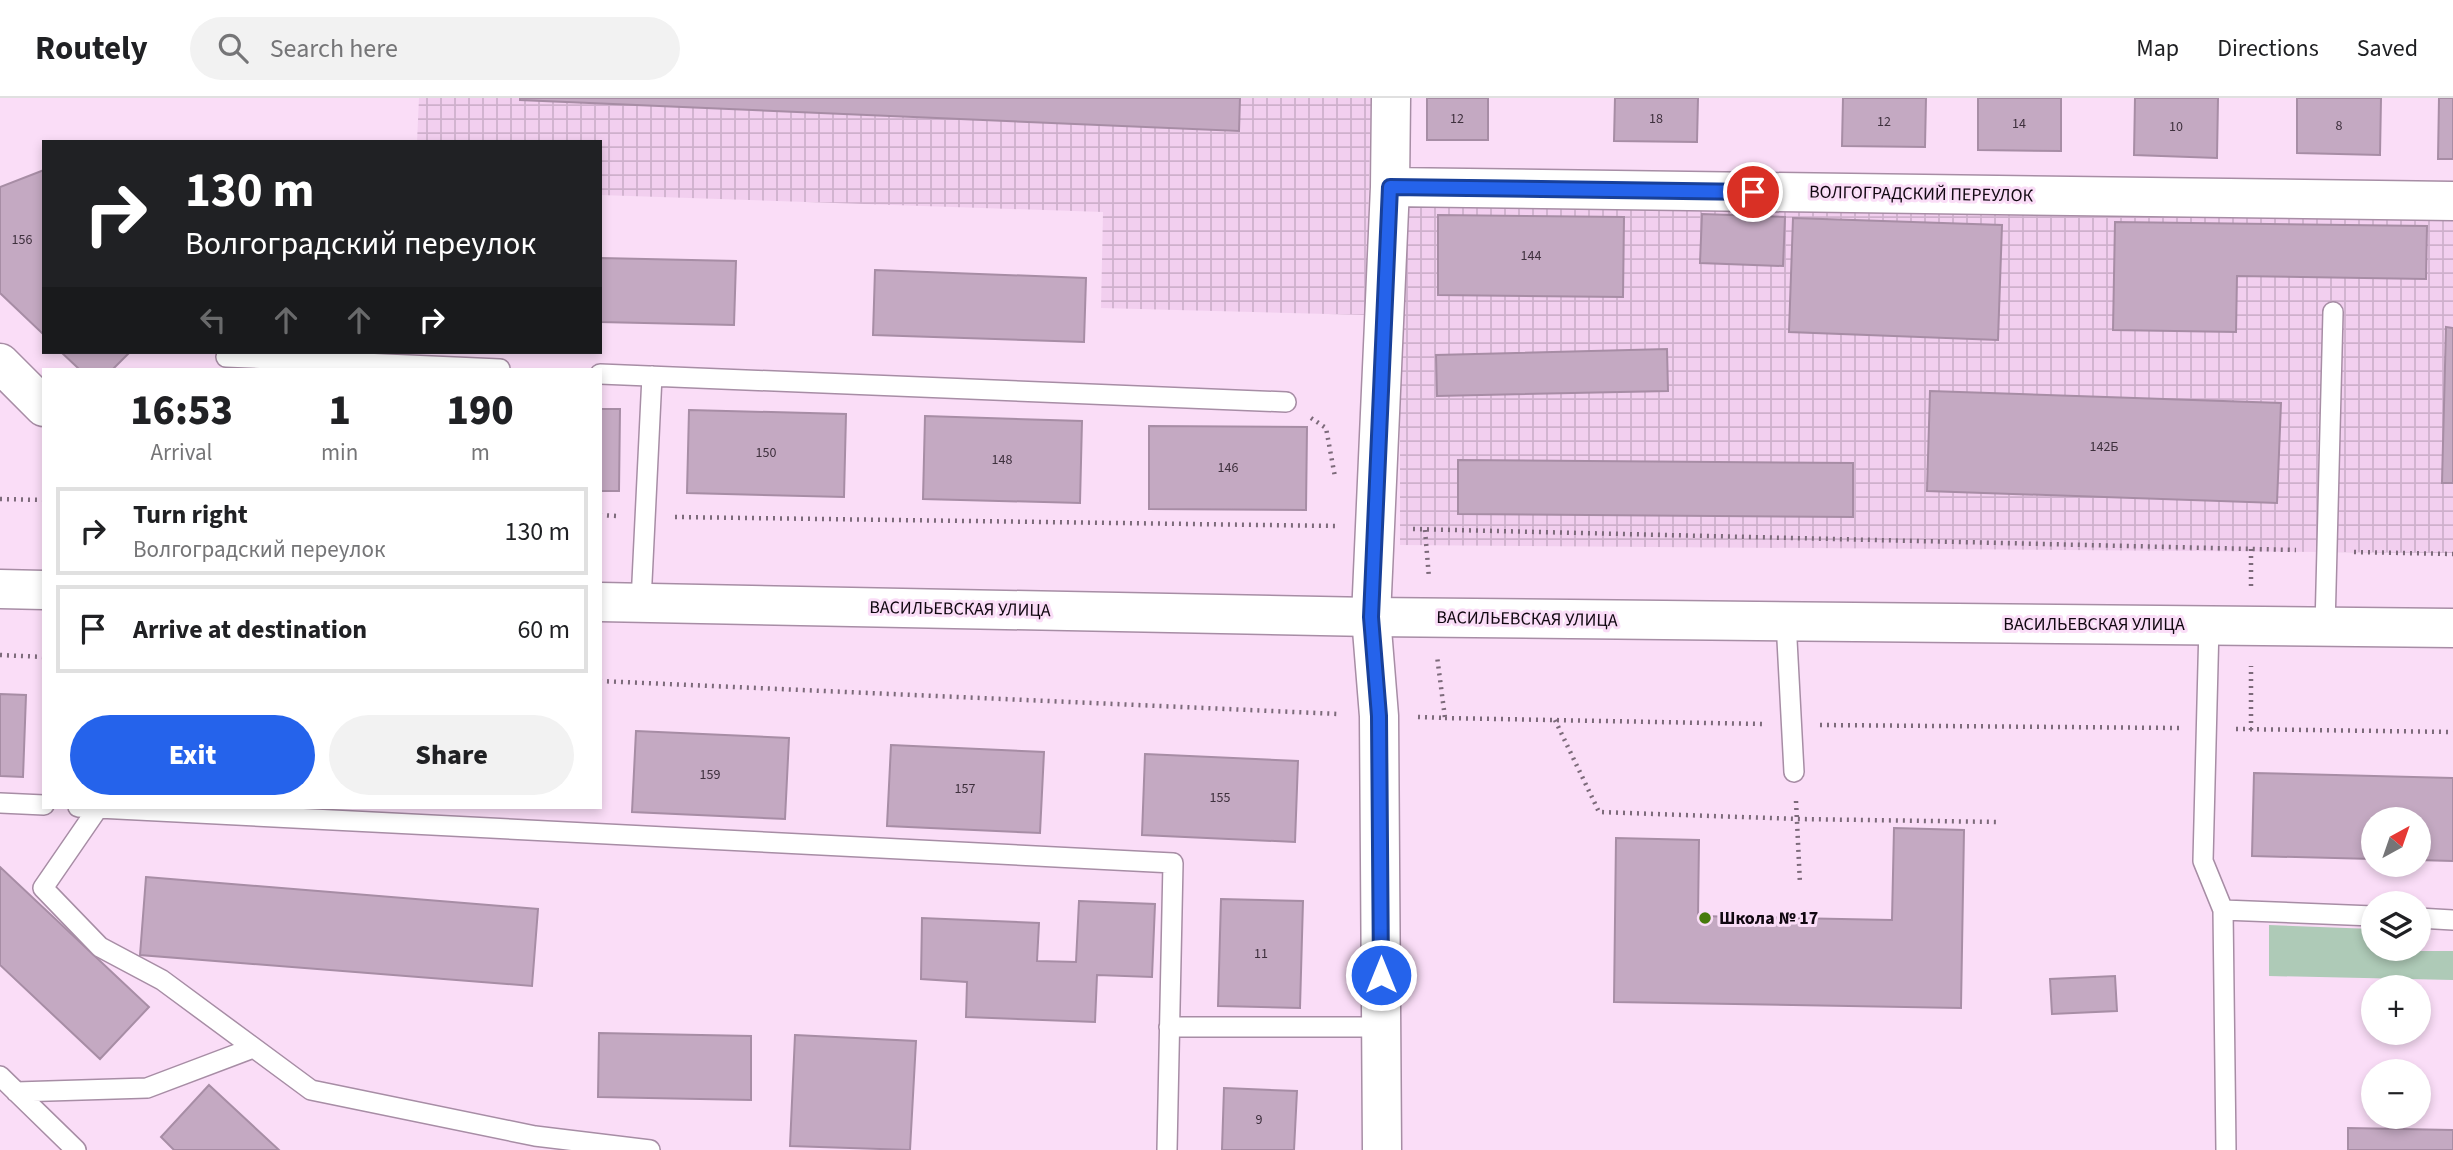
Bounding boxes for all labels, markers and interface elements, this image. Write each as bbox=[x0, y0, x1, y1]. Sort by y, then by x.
search box bbox=[190, 17, 680, 80]
text: Routely bbox=[35, 25, 148, 72]
icon: search bbox=[214, 29, 252, 67]
text: Search here bbox=[270, 30, 398, 67]
text: Map bbox=[2136, 31, 2179, 66]
text: Directions bbox=[2217, 31, 2319, 66]
text: Saved bbox=[2357, 31, 2418, 66]
house number: 12 bbox=[1450, 109, 1464, 129]
house number: 18 bbox=[1649, 109, 1663, 129]
house number: 12 bbox=[1877, 112, 1891, 132]
house number: 14 bbox=[2012, 114, 2026, 134]
house number: 8 bbox=[2336, 116, 2343, 136]
house number: 10 bbox=[2169, 117, 2183, 137]
text: 130 m bbox=[185, 156, 314, 226]
pin bbox=[1723, 162, 1783, 222]
icon: right bbox=[70, 168, 161, 259]
icon: arrive bbox=[1734, 173, 1772, 211]
street label: ВОЛГОГРАДСКИЙ ПЕРЕУЛОК bbox=[1809, 180, 2034, 208]
text: Волгоградский переулок bbox=[185, 221, 536, 267]
house number: 156 bbox=[12, 230, 32, 250]
house number: 144 bbox=[1521, 246, 1541, 266]
icon: left bbox=[194, 301, 232, 339]
icon: ahead bbox=[267, 301, 305, 339]
icon: ahead bbox=[340, 301, 378, 339]
icon: right bbox=[413, 301, 451, 339]
text: 16:53 bbox=[130, 381, 233, 441]
text: 1 bbox=[328, 381, 351, 441]
text: 190 bbox=[447, 381, 514, 441]
text: Arrival bbox=[151, 436, 212, 469]
text: min bbox=[321, 436, 358, 469]
text: m bbox=[471, 436, 490, 469]
house number: 142Б bbox=[2090, 437, 2119, 457]
house number: 150 bbox=[756, 443, 776, 463]
house number: 148 bbox=[992, 450, 1012, 470]
house number: 146 bbox=[1218, 458, 1238, 478]
text: Turn right bbox=[133, 496, 248, 533]
icon: right bbox=[74, 512, 112, 550]
text: 130 m bbox=[504, 513, 570, 550]
text: Волгоградский переулок bbox=[133, 533, 385, 566]
street label: ВАСИЛЬЕВСКАЯ УЛИЦА bbox=[869, 595, 1051, 623]
street label: ВАСИЛЬЕВСКАЯ УЛИЦА bbox=[1436, 605, 1618, 633]
icon: arrive bbox=[74, 610, 112, 648]
text: Arrive at destination bbox=[133, 611, 367, 648]
text: 60 m bbox=[517, 611, 570, 648]
street label: ВАСИЛЬЕВСКАЯ УЛИЦА bbox=[2003, 612, 2185, 637]
button: Exit bbox=[70, 715, 315, 795]
button: Share bbox=[329, 715, 574, 795]
house number: 159 bbox=[700, 765, 720, 785]
house number: 157 bbox=[955, 779, 975, 799]
house number: 155 bbox=[1210, 788, 1230, 808]
north arrow bbox=[2361, 807, 2431, 877]
map controls bbox=[2361, 807, 2431, 1129]
button: layers bbox=[2361, 891, 2431, 961]
place label: Школа № 17 bbox=[1719, 906, 1818, 931]
marker: Школа № 17 bbox=[1697, 910, 1713, 926]
position arrow bbox=[1344, 938, 1418, 1012]
house number: 11 bbox=[1254, 944, 1268, 964]
button: + bbox=[2361, 975, 2431, 1045]
button: − bbox=[2361, 1059, 2431, 1129]
house number: 9 bbox=[1256, 1110, 1263, 1130]

